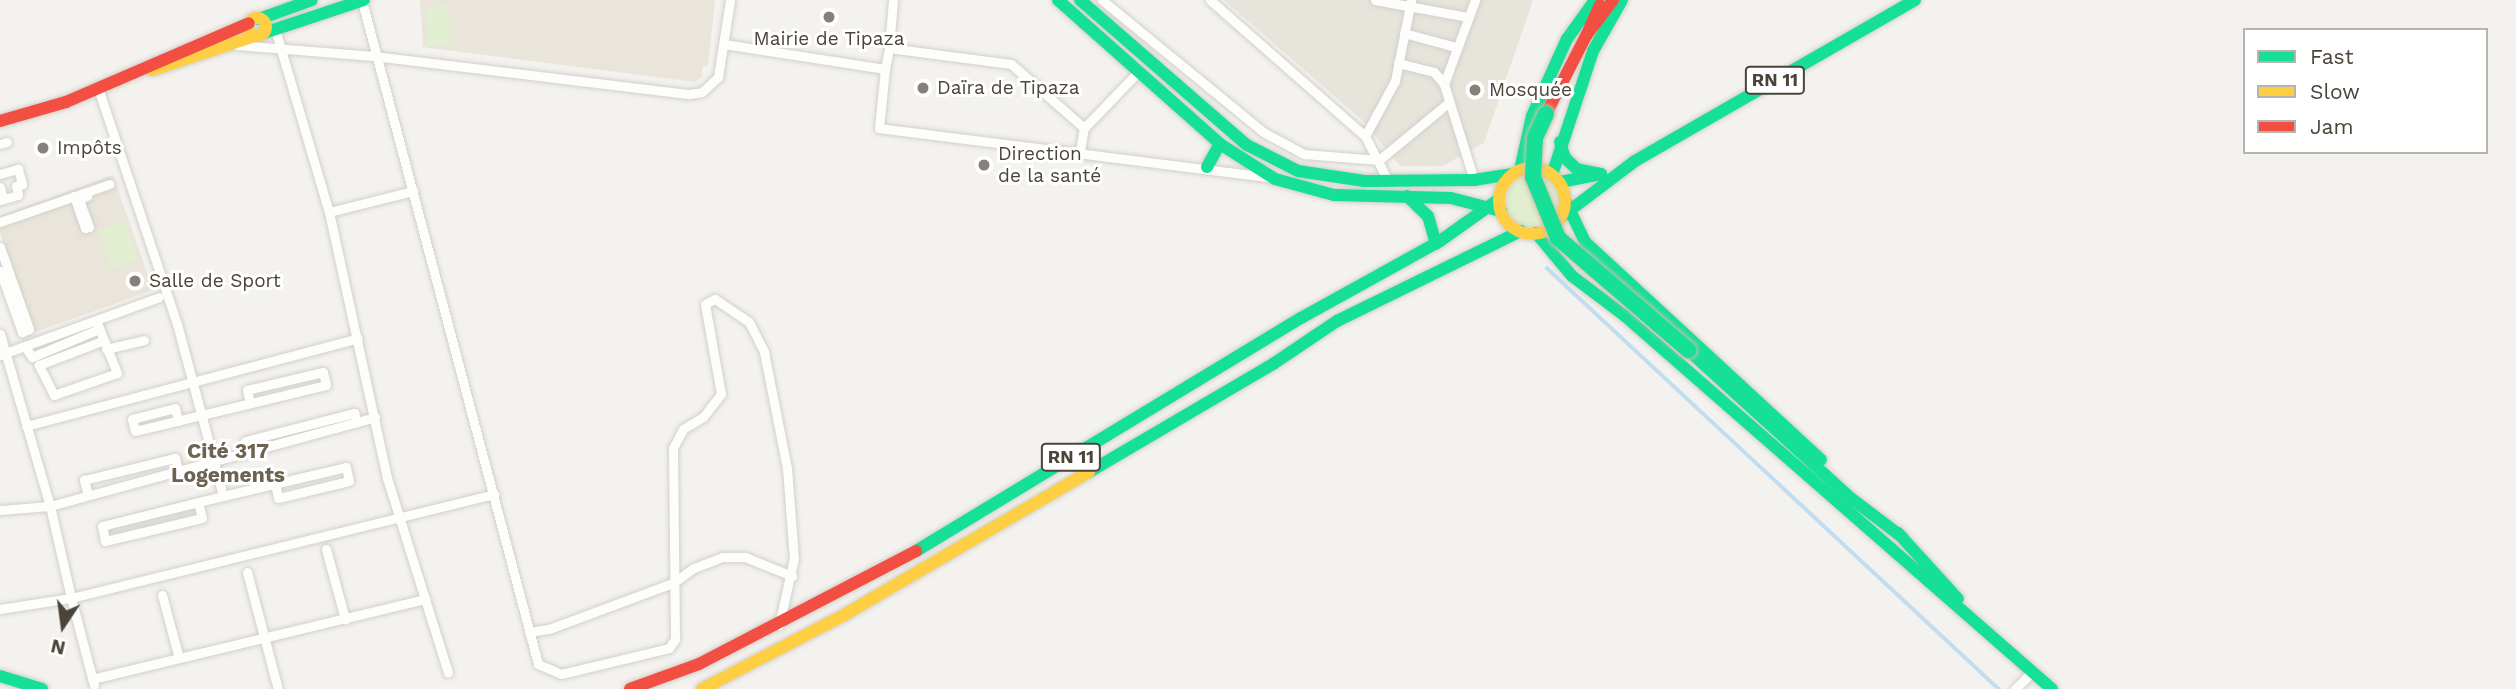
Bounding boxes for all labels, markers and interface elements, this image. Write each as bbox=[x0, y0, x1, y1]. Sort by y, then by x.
marker: Mairie de Tipaza bbox=[821, 9, 837, 25]
place label: Mairie de Tipaza bbox=[753, 28, 905, 50]
legend bbox=[2243, 28, 2488, 154]
text: Fast bbox=[2310, 44, 2354, 69]
road number: RN 11 bbox=[1744, 66, 1806, 94]
place label: Daïra de Tipaza bbox=[937, 77, 1080, 99]
place label: Mosquée bbox=[1489, 79, 1572, 101]
text: Slow bbox=[2310, 79, 2360, 104]
marker: Daïra de Tipaza bbox=[915, 80, 931, 96]
marker: Mosquée bbox=[1467, 82, 1483, 98]
text: Jam bbox=[2310, 114, 2353, 139]
place label: Impôts bbox=[57, 137, 122, 159]
marker: Impôts bbox=[35, 140, 51, 156]
place label: Direction de la santé bbox=[998, 143, 1102, 187]
marker: Direction de la santé bbox=[976, 157, 992, 173]
place label: Salle de Sport bbox=[149, 270, 281, 292]
marker: Salle de Sport bbox=[127, 273, 143, 289]
district label: Cité 317 Logements bbox=[171, 438, 285, 488]
road number: RN 11 bbox=[1040, 443, 1102, 472]
north arrow bbox=[28, 591, 98, 661]
text: N bbox=[49, 634, 68, 660]

